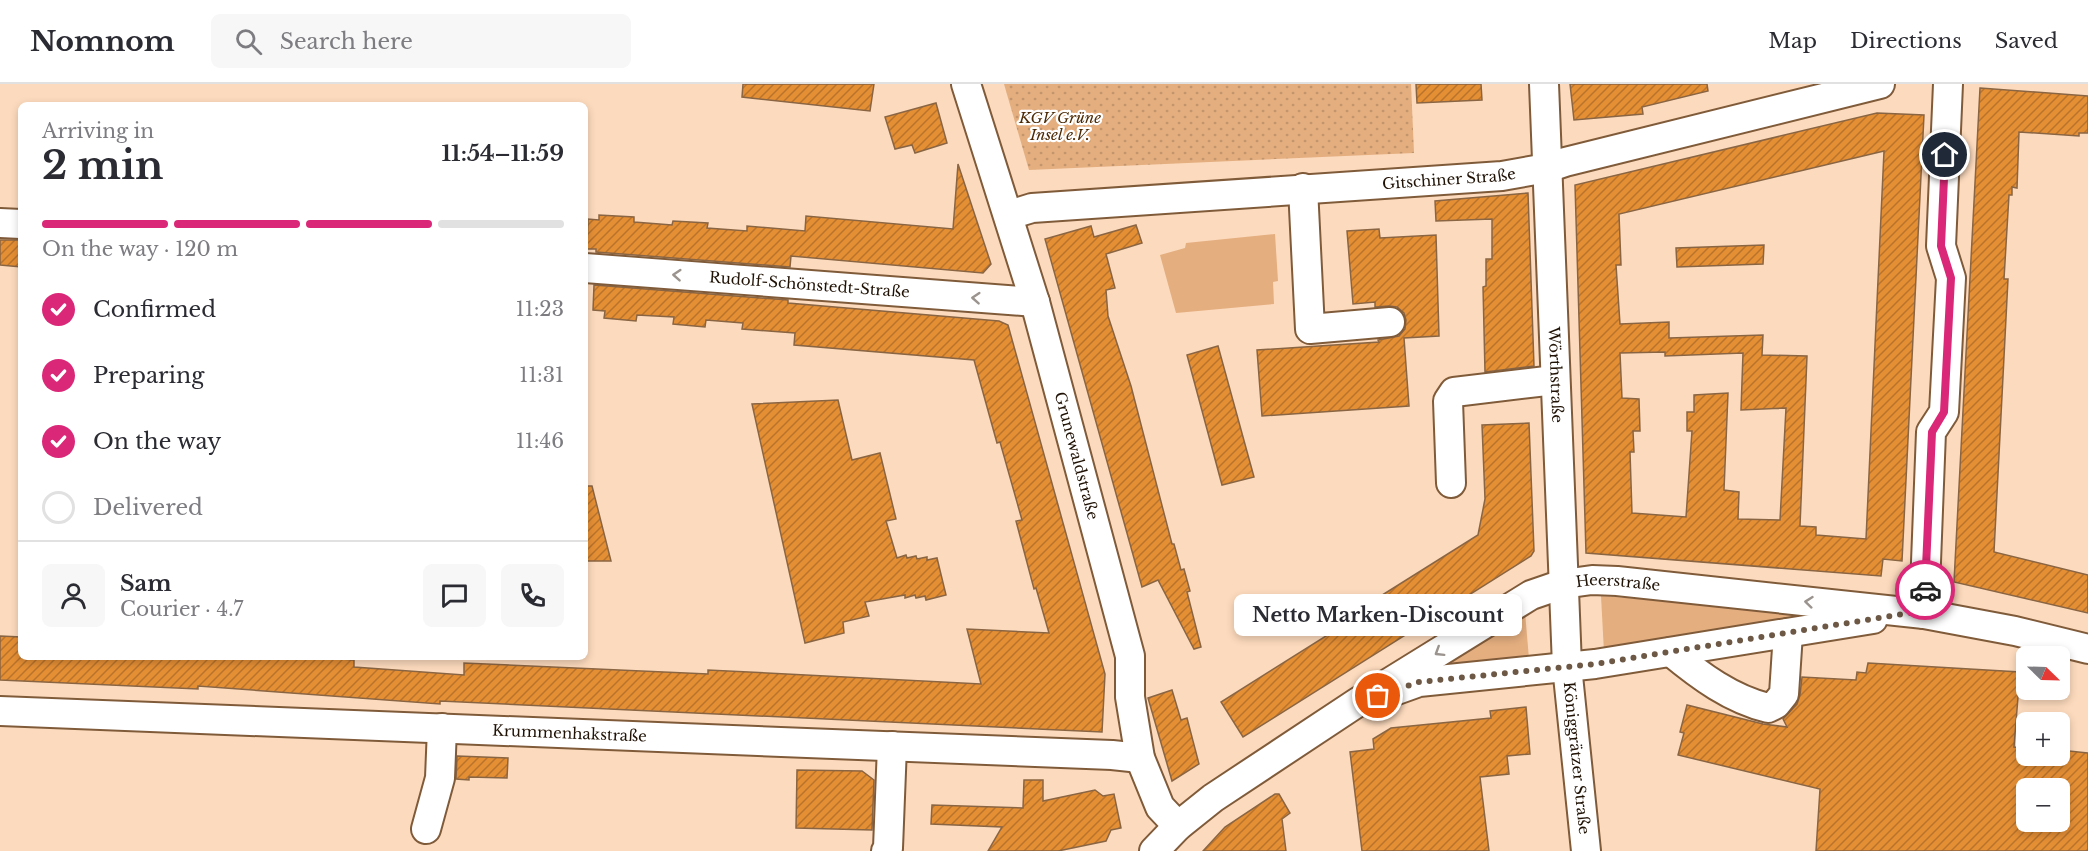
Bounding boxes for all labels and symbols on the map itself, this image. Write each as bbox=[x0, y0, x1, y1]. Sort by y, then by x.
park label: KGV Grüne Insel e.V. bbox=[1018, 108, 1101, 144]
pin bbox=[1919, 129, 1970, 180]
street label: Gitschiner Straße bbox=[1382, 164, 1517, 193]
street label: Rudolf-Schönstedt-Straße bbox=[708, 267, 910, 302]
one-way arrow bbox=[673, 269, 682, 282]
one-way arrow bbox=[972, 291, 981, 304]
street label: Wörthstraße bbox=[1545, 325, 1567, 423]
street label: Grunewaldstraße bbox=[1051, 390, 1103, 522]
courier bbox=[1895, 560, 1955, 620]
street label: Heerstraße bbox=[1575, 570, 1661, 595]
callout: Netto Marken-Discount bbox=[1234, 594, 1522, 636]
one-way arrow bbox=[1805, 596, 1814, 609]
one-way arrow bbox=[1435, 645, 1445, 657]
north arrow bbox=[2016, 646, 2070, 700]
pin bbox=[1352, 670, 1403, 721]
street label: Königgrätzer Straße bbox=[1560, 681, 1594, 835]
street label: Krummenhakstraße bbox=[492, 720, 647, 746]

